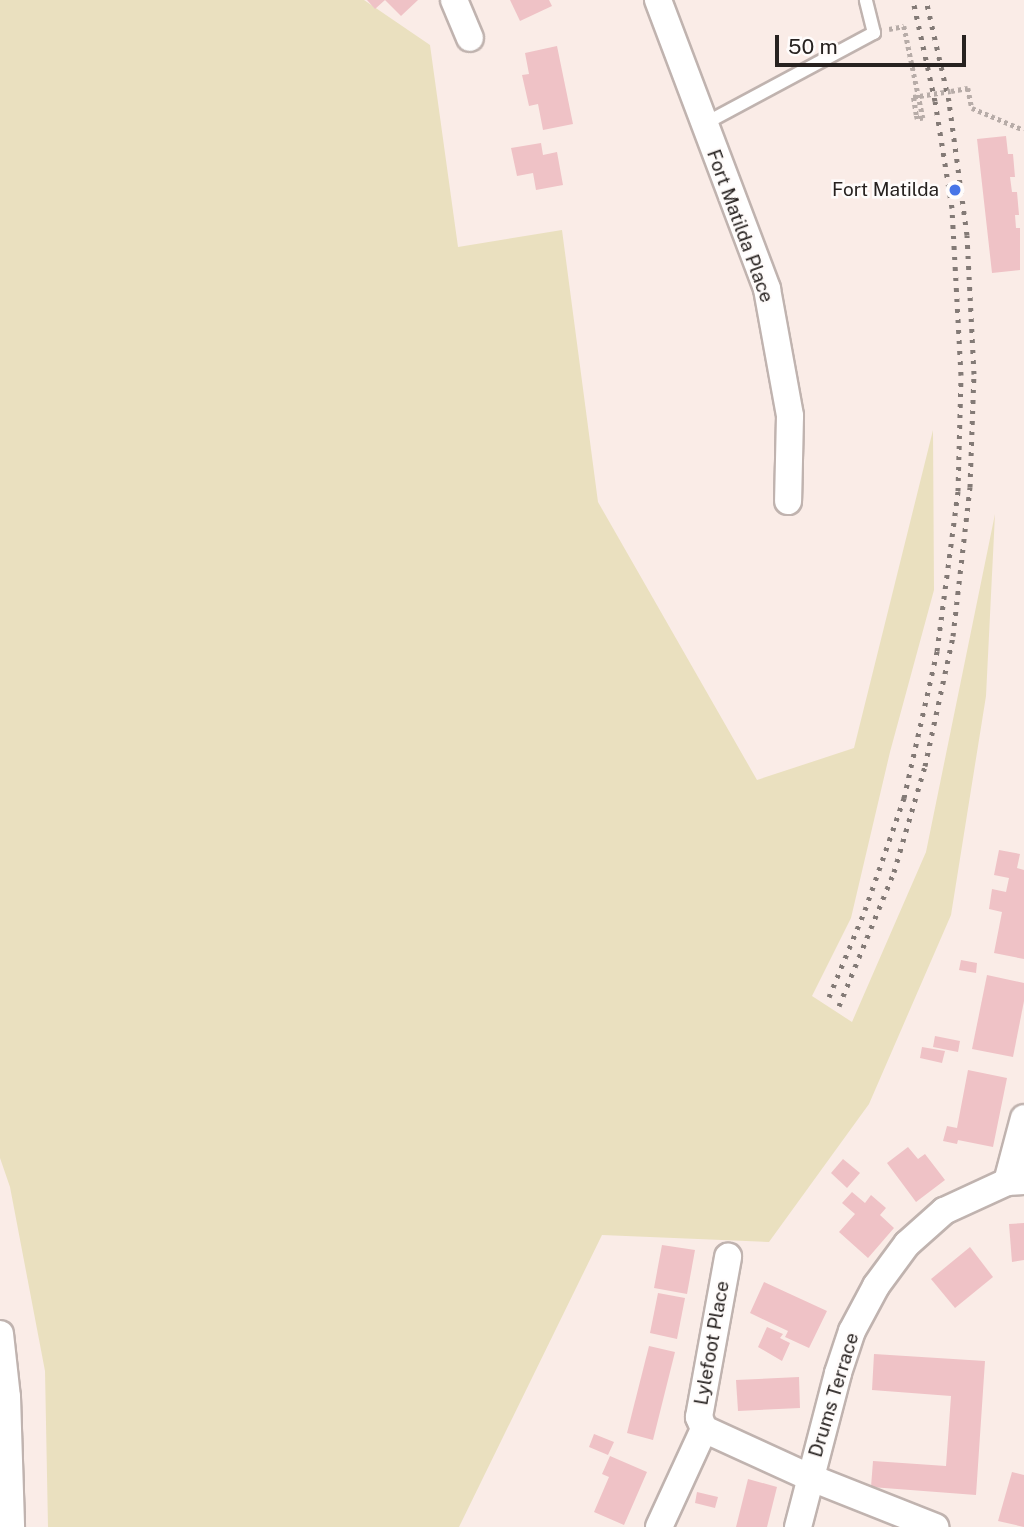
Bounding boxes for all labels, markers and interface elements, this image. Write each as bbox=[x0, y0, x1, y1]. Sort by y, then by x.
scale bar bbox=[779, 21, 970, 65]
text: 50 m bbox=[788, 34, 838, 59]
street label: Fort Matilda Place bbox=[702, 146, 778, 306]
place label: Fort Matilda bbox=[832, 179, 939, 201]
marker: Fort Matilda bbox=[945, 180, 965, 200]
street label: Lylefoot Place bbox=[690, 1279, 734, 1407]
street label: Drums Terrace bbox=[804, 1330, 864, 1460]

